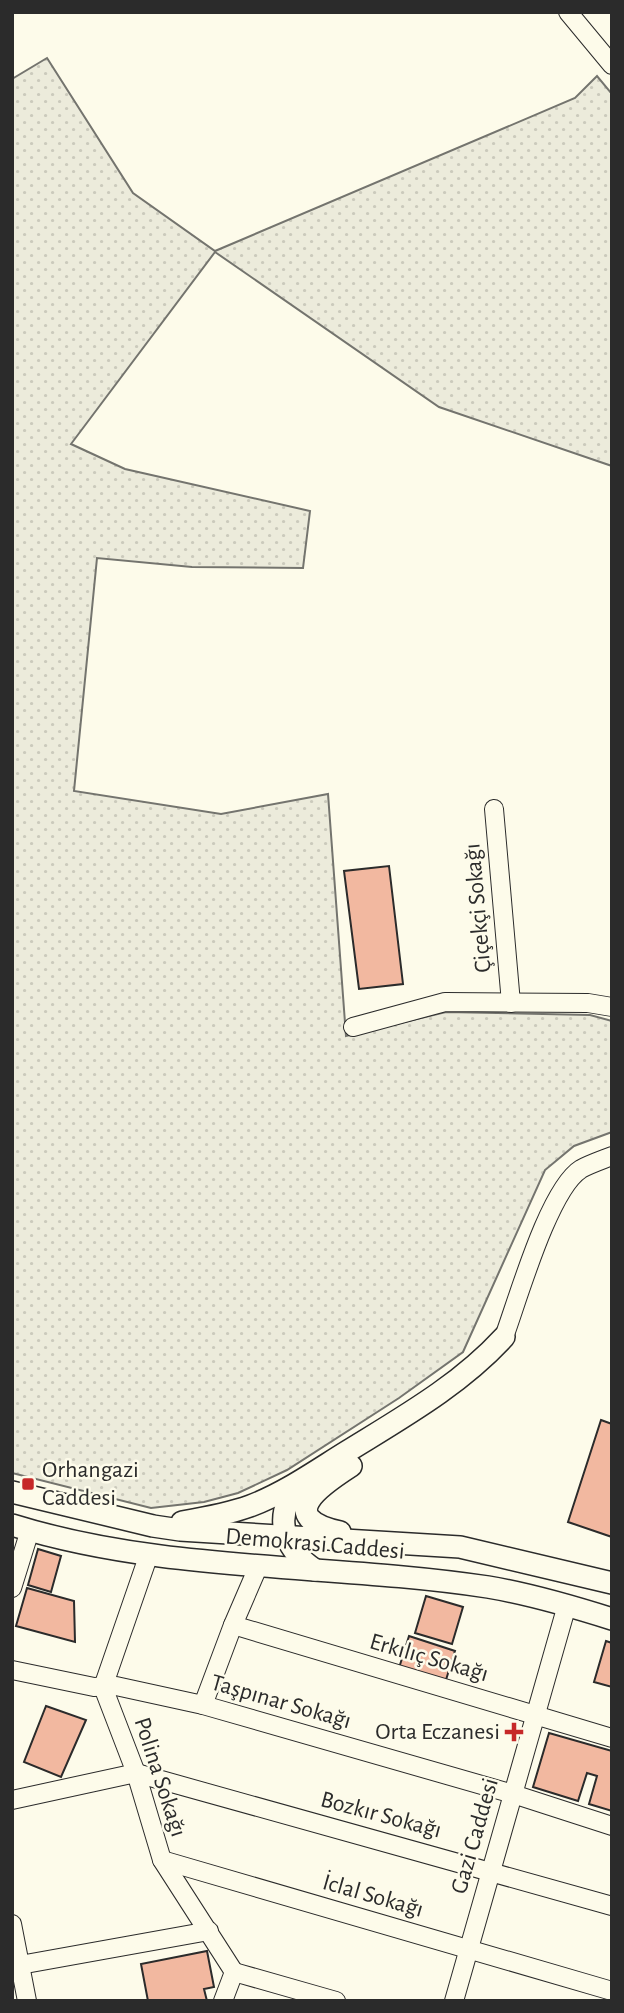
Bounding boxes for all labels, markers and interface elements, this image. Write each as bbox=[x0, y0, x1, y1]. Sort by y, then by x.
street label: Çiçekçi Sokağı bbox=[460, 842, 496, 974]
place label: Orhangazi Caddesi bbox=[42, 1458, 139, 1510]
marker: Orhangazi Caddesi bbox=[20, 1476, 36, 1492]
street label: Demokrasi Caddesi bbox=[224, 1524, 406, 1564]
street label: Erkılıç Sokağı bbox=[367, 1630, 491, 1686]
street label: Taşpınar Sokağı bbox=[208, 1671, 354, 1733]
street label: Polina Sokağı bbox=[129, 1714, 191, 1840]
place label: Orta Eczanesi bbox=[375, 1720, 500, 1744]
marker: Orta Eczanesi bbox=[506, 1724, 522, 1740]
street label: Gazi Caddesi bbox=[447, 1775, 503, 1897]
street label: Bozkır Sokağı bbox=[318, 1787, 444, 1843]
street label: İclal Sokağı bbox=[320, 1869, 426, 1922]

